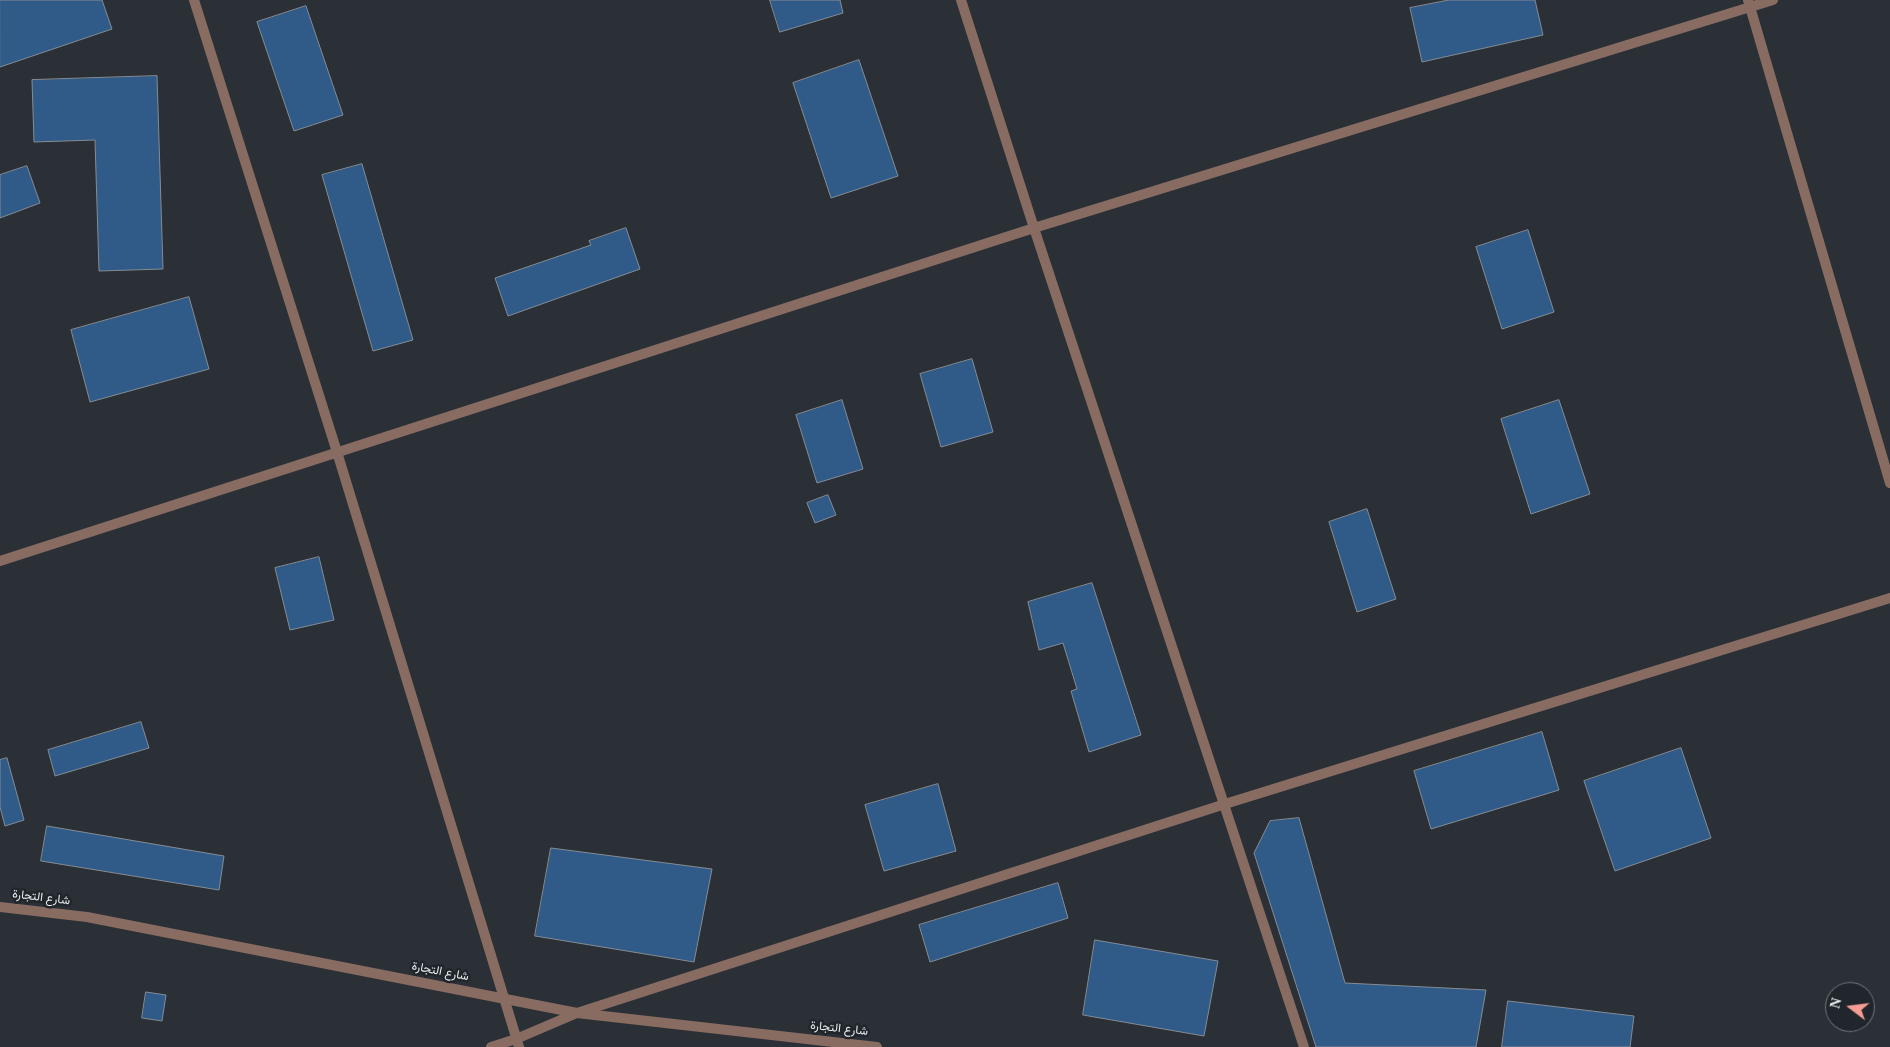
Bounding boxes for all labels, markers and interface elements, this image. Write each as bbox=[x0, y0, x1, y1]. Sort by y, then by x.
street label: شارع التجارة bbox=[11, 888, 71, 910]
street label: شارع التجارة bbox=[410, 960, 470, 986]
north arrow bbox=[1825, 982, 1875, 1032]
text: N bbox=[1827, 996, 1845, 1010]
street label: شارع التجارة bbox=[809, 1020, 869, 1040]

